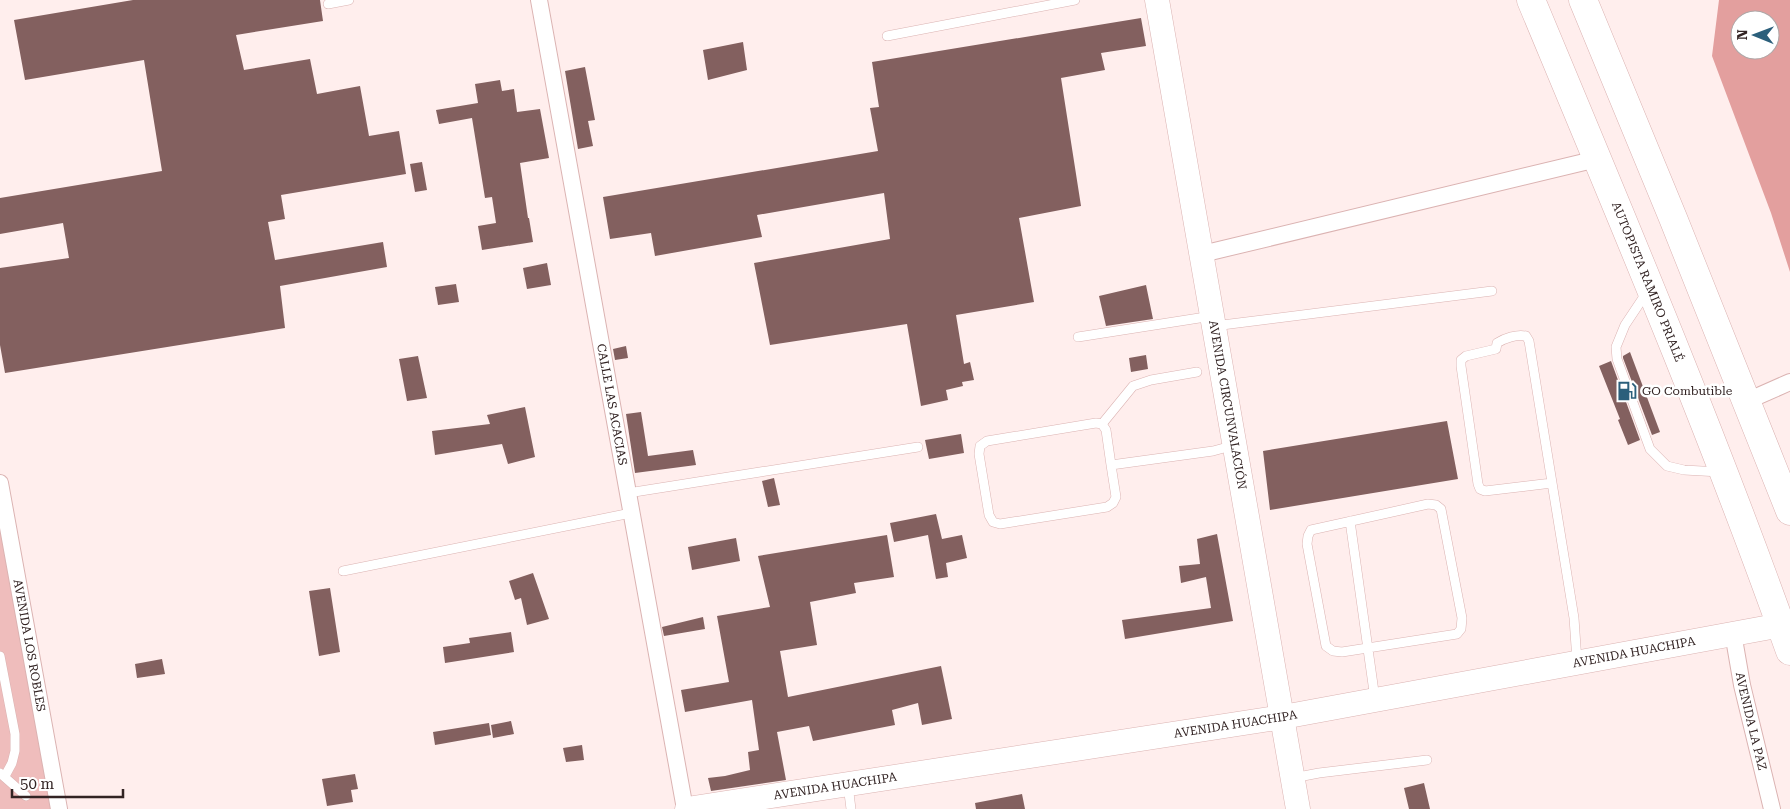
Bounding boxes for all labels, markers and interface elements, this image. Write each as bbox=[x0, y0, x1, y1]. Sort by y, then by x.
north arrow bbox=[1730, 10, 1780, 60]
text: N bbox=[1734, 29, 1750, 40]
street label: AUTOPISTA RAMIRO PRIALÉ bbox=[1609, 200, 1686, 364]
street label: AVENIDA CIRCUNVALACIÓN bbox=[1206, 319, 1249, 491]
street label: CALLE LAS ACACIAS bbox=[594, 342, 630, 466]
fuel station icon: GO Combutible bbox=[1616, 380, 1638, 402]
place label: GO Combutible bbox=[1642, 384, 1733, 398]
street label: AVENIDA LOS ROBLES bbox=[11, 578, 48, 713]
street label: AVENIDA HUACHIPA bbox=[1572, 634, 1697, 670]
street label: AVENIDA LA PAZ bbox=[1733, 671, 1769, 772]
street label: AVENIDA HUACHIPA bbox=[1173, 707, 1299, 741]
scale bar bbox=[12, 766, 124, 798]
street label: AVENIDA HUACHIPA bbox=[773, 770, 898, 803]
text: 50 m bbox=[20, 775, 55, 793]

